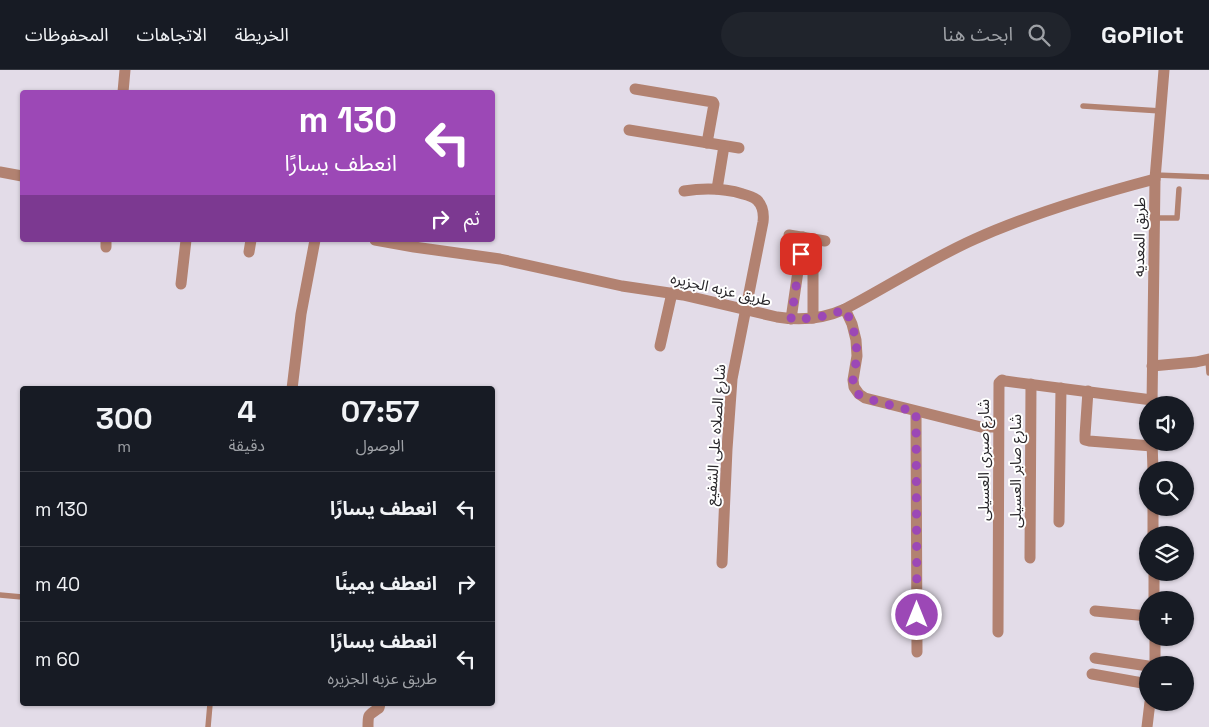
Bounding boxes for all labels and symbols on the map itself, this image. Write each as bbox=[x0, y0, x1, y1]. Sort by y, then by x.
street label: طريق المعديه bbox=[1129, 197, 1150, 277]
pin bbox=[780, 233, 822, 275]
street label: طريق عزبه الجزيره bbox=[669, 268, 773, 311]
street label: شارع الصلاه على الشفيع bbox=[701, 363, 732, 507]
street label: شارع صبرى العسيلى bbox=[974, 399, 996, 521]
street label: شارع صابر العسيلى bbox=[1006, 414, 1028, 528]
position arrow bbox=[890, 588, 942, 640]

